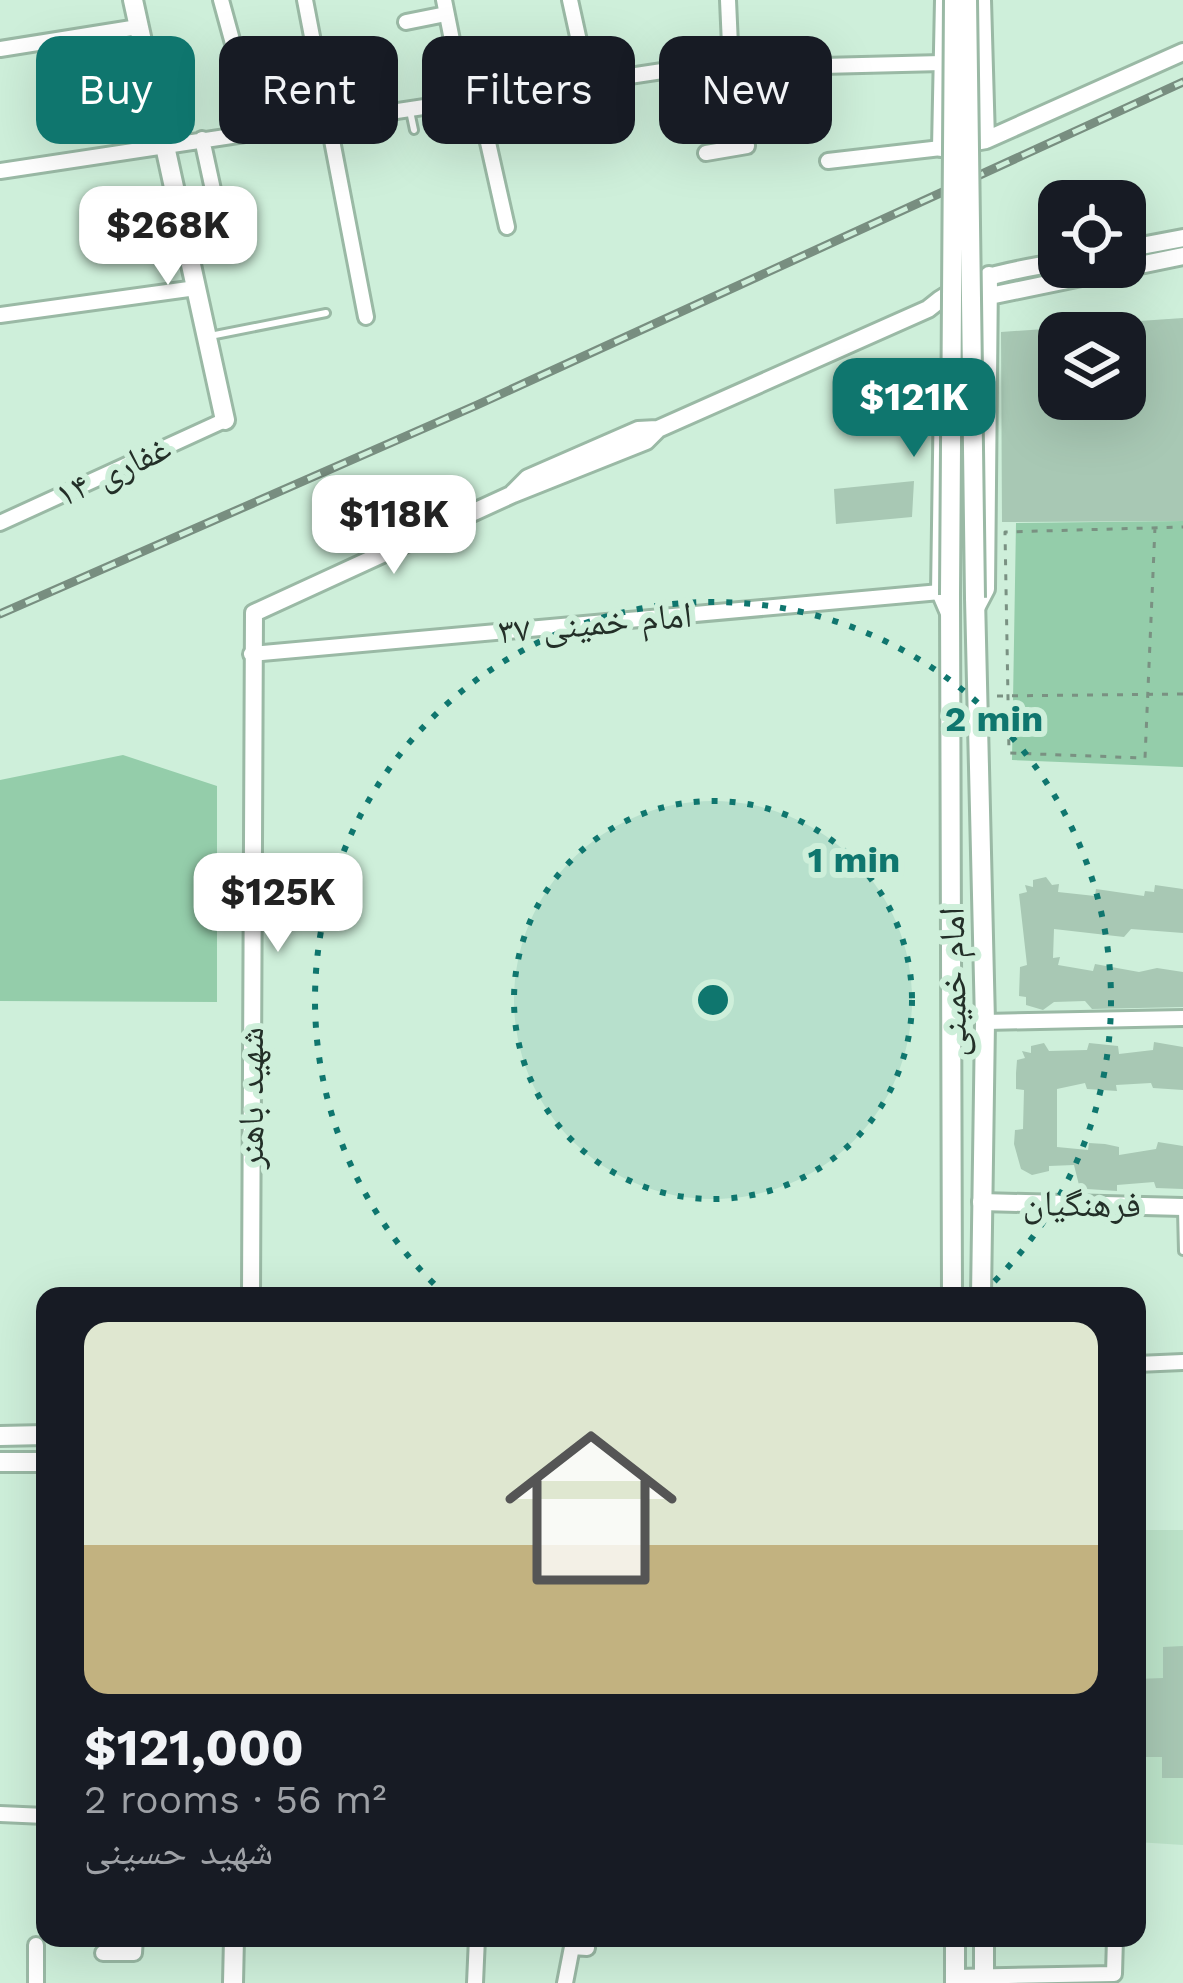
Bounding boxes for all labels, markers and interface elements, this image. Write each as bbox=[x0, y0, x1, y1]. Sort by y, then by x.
chip: Buy bbox=[36, 36, 195, 144]
chip: Rent bbox=[219, 36, 398, 144]
chip: Filters bbox=[422, 36, 635, 144]
chip: New bbox=[659, 36, 832, 144]
map controls bbox=[1038, 180, 1146, 420]
button: locate bbox=[1038, 180, 1146, 288]
pin: $268K bbox=[84, 186, 252, 288]
text: $268K bbox=[106, 202, 230, 247]
button: layers bbox=[1038, 312, 1146, 420]
pin: $121K bbox=[830, 358, 998, 460]
text: $121K bbox=[860, 374, 968, 419]
street label: غفاری ۱۴ bbox=[49, 426, 177, 516]
pin: $118K bbox=[310, 475, 478, 577]
text: $118K bbox=[339, 491, 449, 536]
street label: امام خمینی ۳۷ bbox=[496, 594, 694, 654]
text: 2 min bbox=[945, 698, 1043, 740]
text: 1 min bbox=[808, 839, 900, 881]
pin: $125K bbox=[194, 853, 362, 955]
text: $125K bbox=[221, 869, 335, 914]
street label: امام خمینی bbox=[931, 907, 977, 1057]
centre of rings bbox=[692, 979, 734, 1021]
street label: شهید باهنر bbox=[230, 1027, 272, 1170]
street label: فرهنگیان bbox=[1023, 1182, 1141, 1226]
icon: home bbox=[483, 1400, 699, 1616]
text: $121,000 bbox=[84, 1718, 304, 1777]
text: 2 rooms · 56 m² bbox=[84, 1777, 386, 1822]
text: شهید حسینی bbox=[84, 1828, 273, 1873]

